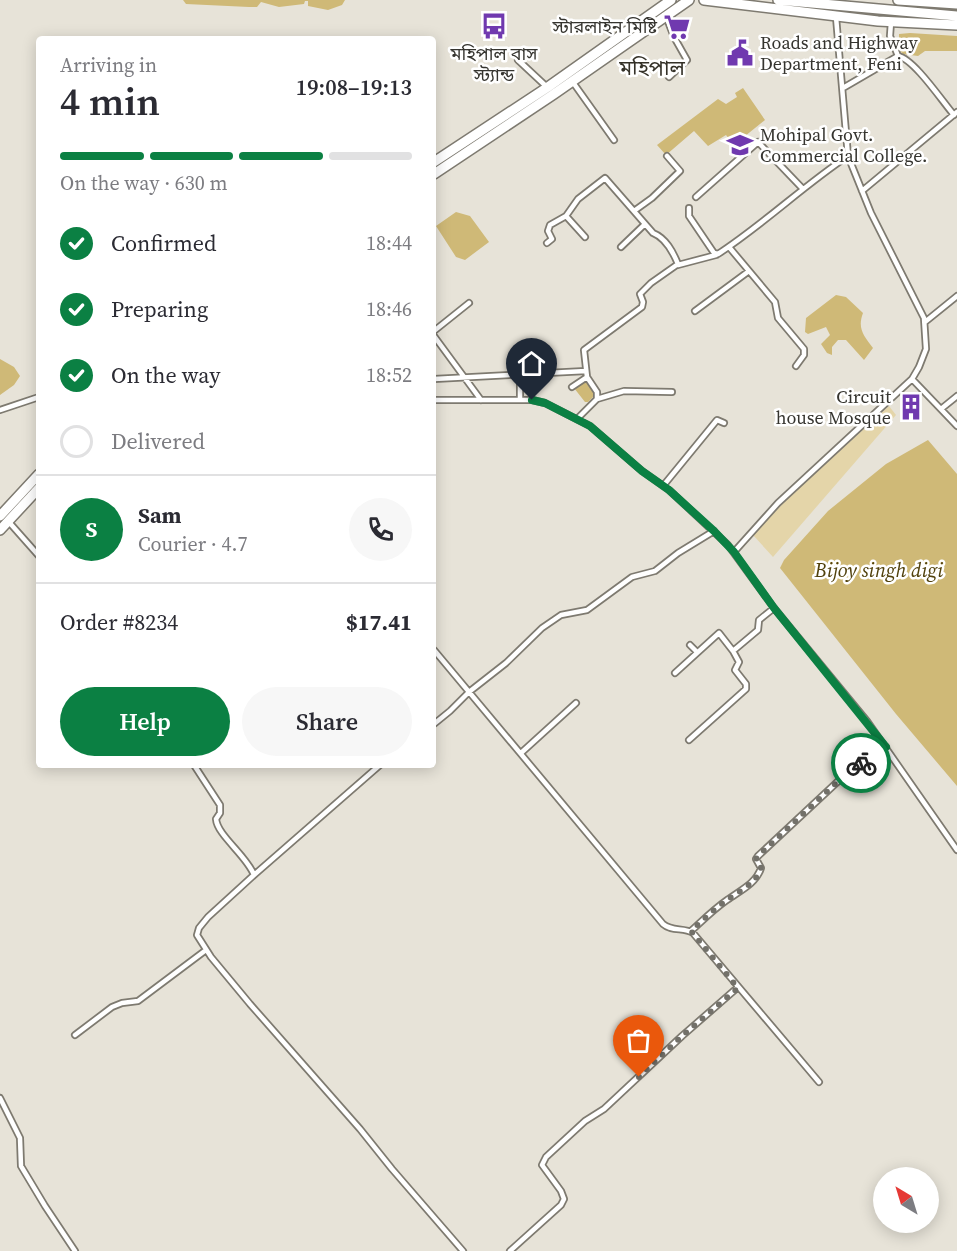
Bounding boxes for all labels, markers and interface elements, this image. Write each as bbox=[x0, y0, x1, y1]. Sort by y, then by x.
bus stop icon: মহিপাল বাস স্ট্যান্ড bbox=[479, 11, 509, 41]
supermarket icon: স্টারলাইন মিষ্টি bbox=[662, 12, 692, 42]
place label: স্টারলাইন মিষ্টি bbox=[551, 14, 657, 39]
place label: Roads and Highway Department, Feni bbox=[760, 30, 919, 76]
public building icon: Roads and Highway Department, Feni bbox=[725, 38, 755, 68]
place label: মহিপাল বাস স্ট্যান্ড bbox=[449, 41, 538, 87]
text: Arriving in bbox=[60, 51, 157, 79]
district label: মহিপাল bbox=[618, 53, 685, 82]
text: 19:08–19:13 bbox=[296, 72, 412, 102]
text: 4 min bbox=[60, 75, 160, 128]
place label: Mohipal Govt. Commercial College. bbox=[760, 122, 928, 168]
school or university icon: Mohipal Govt. Commercial College. bbox=[725, 130, 755, 160]
text: On the way · 630 m bbox=[60, 169, 227, 197]
icon: check bbox=[60, 227, 93, 260]
text: Confirmed bbox=[111, 228, 216, 258]
text: 18:44 bbox=[366, 229, 412, 257]
icon: check bbox=[60, 293, 93, 326]
text: Preparing bbox=[111, 294, 208, 324]
text: 18:46 bbox=[366, 295, 412, 323]
pin bbox=[506, 338, 557, 400]
icon: home bbox=[515, 347, 548, 380]
icon: check bbox=[60, 359, 93, 392]
text: On the way bbox=[111, 360, 220, 390]
text: 18:52 bbox=[366, 361, 412, 389]
place label: Circuit house Mosque bbox=[776, 384, 891, 430]
building icon: Circuit house Mosque bbox=[896, 392, 926, 422]
text: Delivered bbox=[111, 426, 205, 456]
button: phone bbox=[349, 498, 412, 561]
text: Sam bbox=[138, 500, 182, 530]
text: S bbox=[86, 514, 97, 544]
text: Courier · 4.7 bbox=[138, 530, 247, 558]
water label: Bijoy singh digi bbox=[814, 556, 943, 584]
text: Order #8234 bbox=[60, 607, 178, 637]
text: $17.41 bbox=[346, 607, 412, 637]
button: Help bbox=[60, 687, 230, 756]
button: Share bbox=[242, 687, 412, 756]
courier bbox=[831, 733, 891, 793]
icon: bike bbox=[845, 747, 878, 780]
pin bbox=[613, 1015, 664, 1077]
icon: bag bbox=[622, 1024, 655, 1057]
north arrow bbox=[873, 1167, 939, 1233]
map controls bbox=[873, 1167, 939, 1233]

